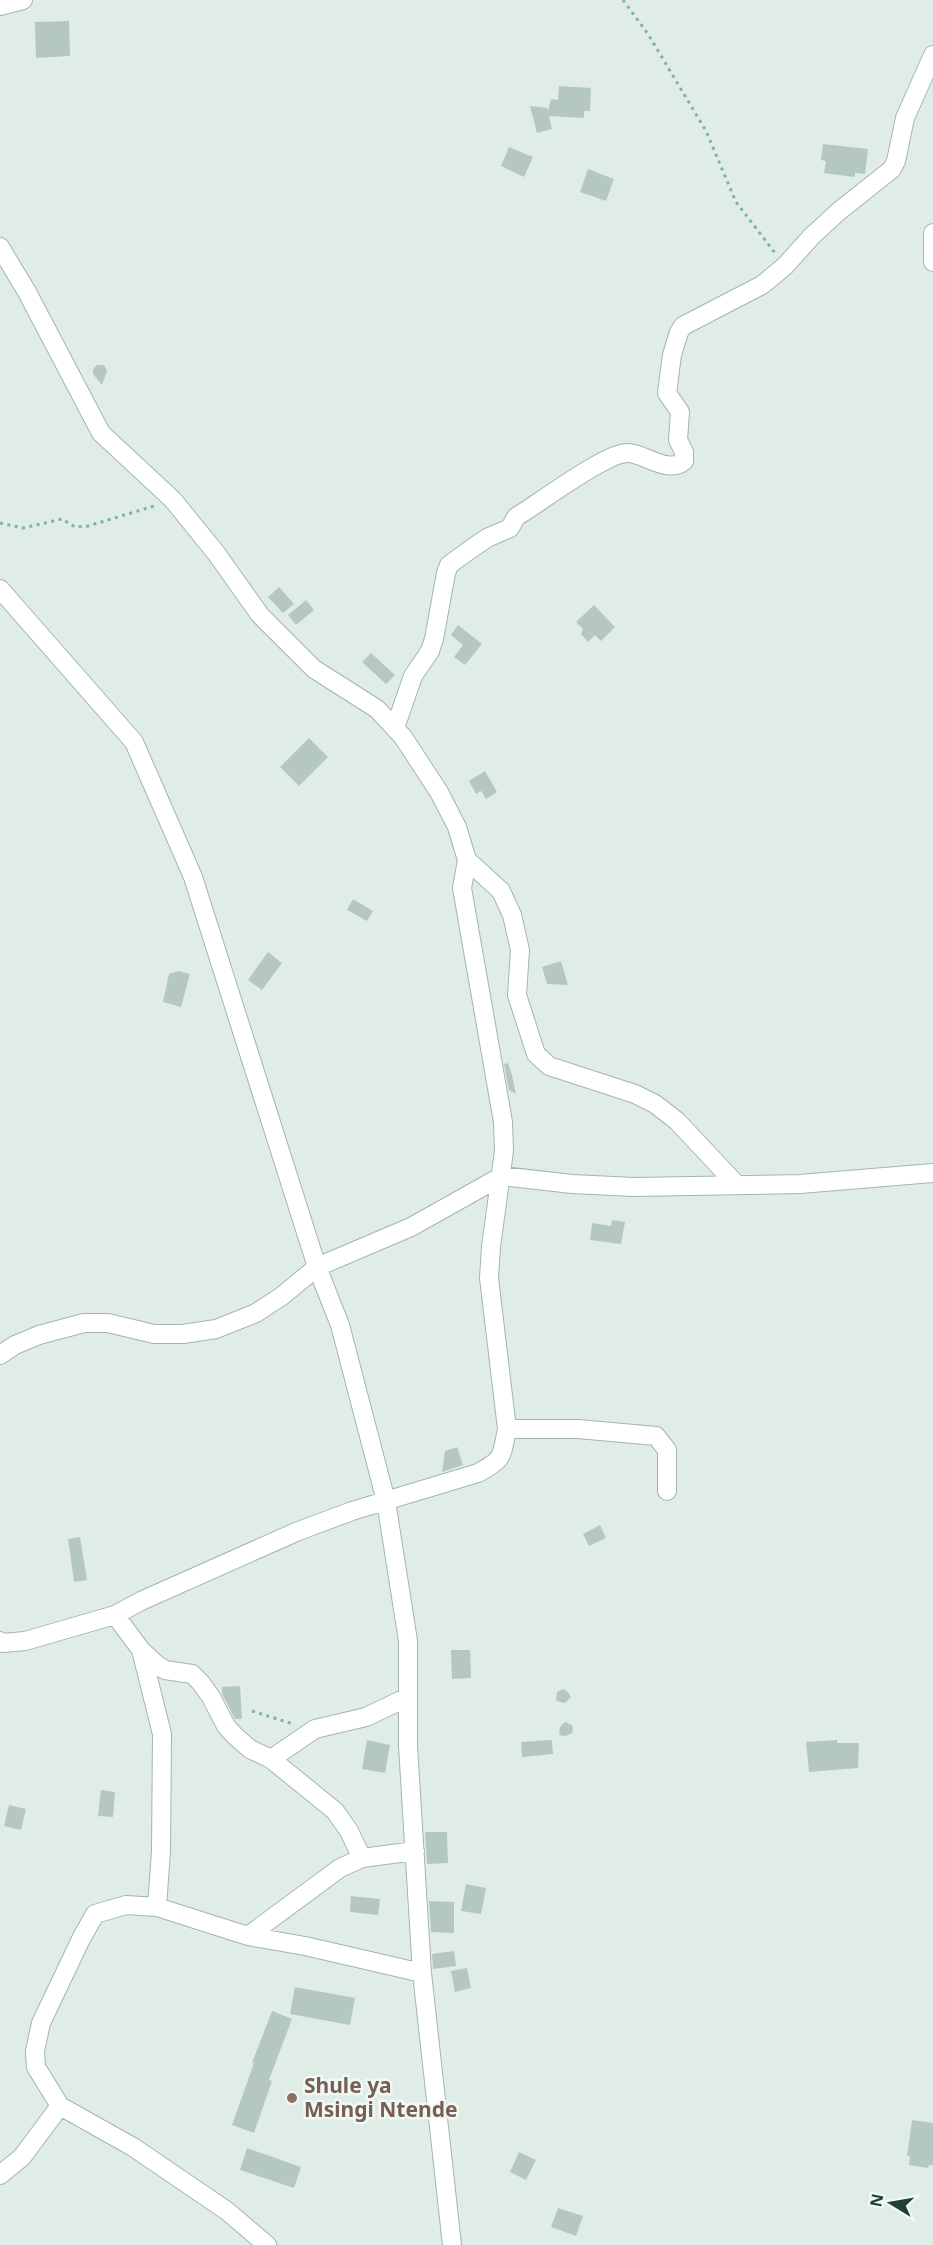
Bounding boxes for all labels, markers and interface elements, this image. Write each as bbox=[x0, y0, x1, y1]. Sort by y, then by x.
place label: Shule ya Msingi Ntende bbox=[304, 2071, 457, 2123]
marker: Shule ya Msingi Ntende bbox=[285, 2091, 299, 2105]
north arrow bbox=[861, 2173, 921, 2233]
text: N bbox=[864, 2192, 888, 2209]

